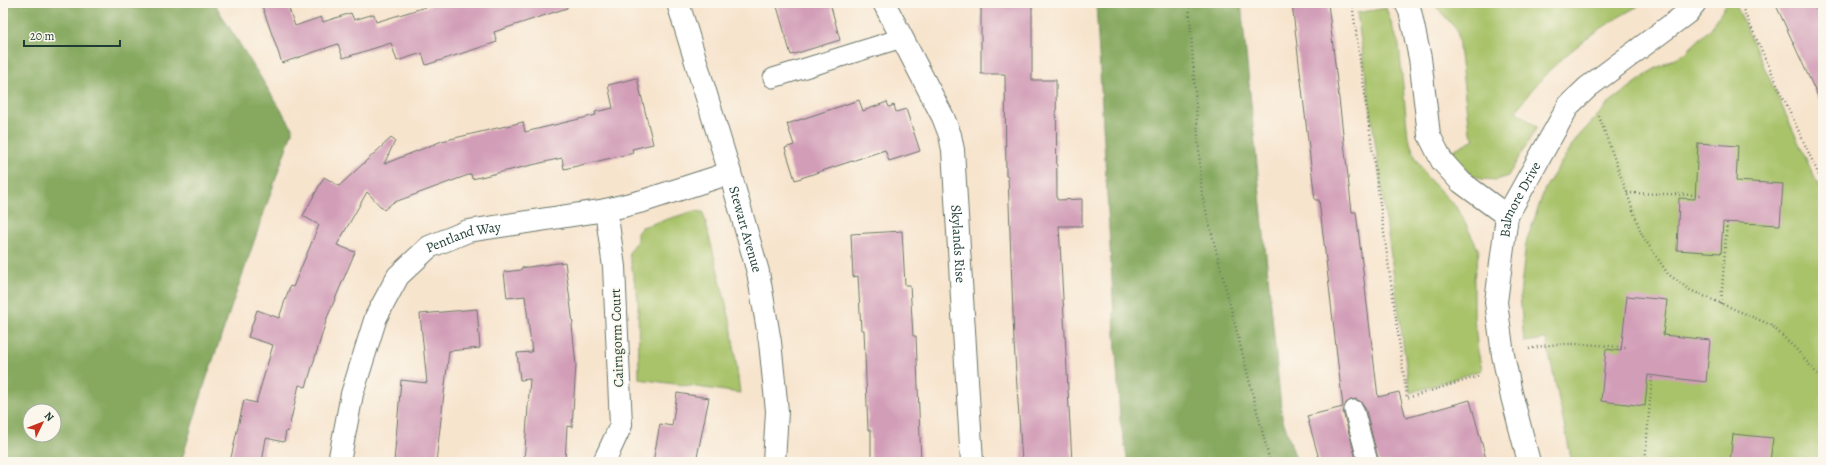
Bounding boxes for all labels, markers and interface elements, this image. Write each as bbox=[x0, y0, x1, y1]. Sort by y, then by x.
scale bar bbox=[24, 22, 120, 48]
text: 20 m bbox=[30, 28, 54, 44]
street label: Balmore Drive bbox=[1495, 158, 1545, 239]
street label: Stewart Avenue bbox=[725, 184, 767, 274]
street label: Skylands Rise bbox=[947, 204, 971, 284]
street label: Pentland Way bbox=[423, 217, 503, 257]
street label: Cairngorm Court bbox=[606, 288, 628, 388]
north arrow bbox=[22, 403, 62, 443]
text: N bbox=[41, 408, 57, 425]

